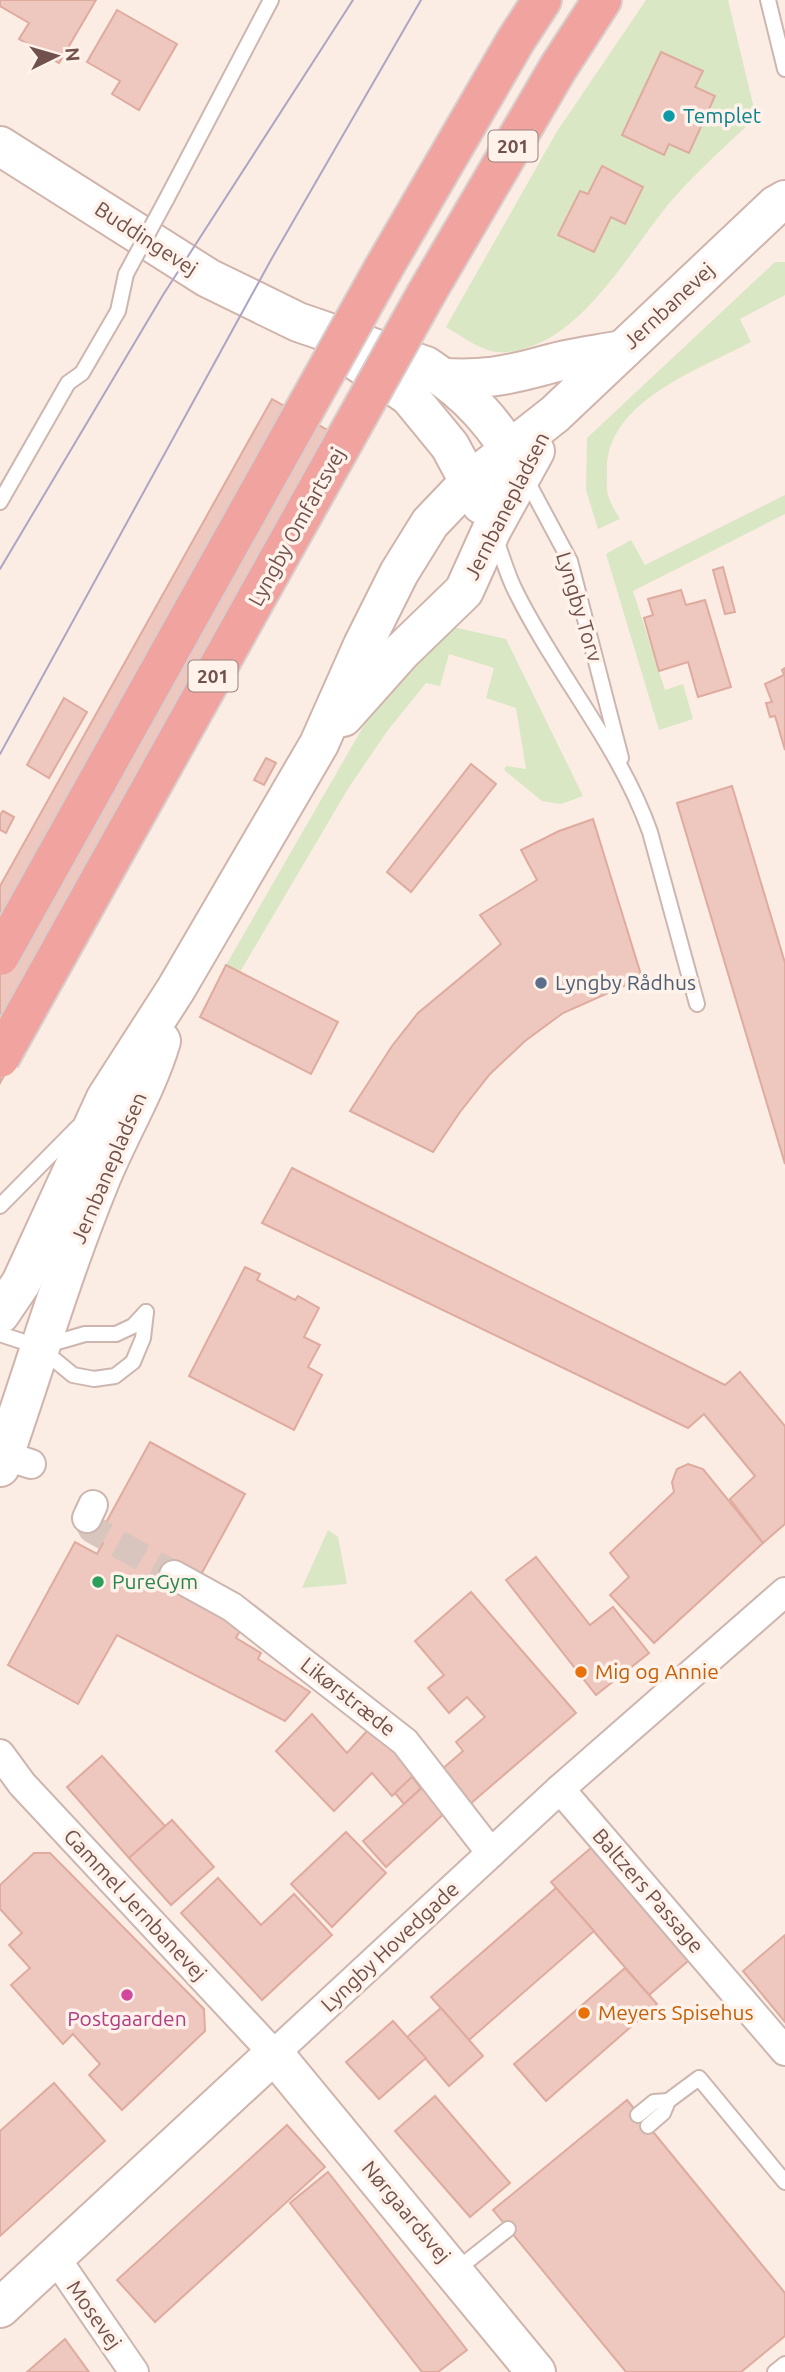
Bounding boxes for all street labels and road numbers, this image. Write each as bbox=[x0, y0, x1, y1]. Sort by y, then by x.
road number: 201 bbox=[489, 130, 538, 162]
street label: Buddingevej bbox=[91, 196, 202, 280]
street label: Jernbanevej bbox=[618, 257, 719, 353]
street label: Jernbanepladsen bbox=[459, 428, 554, 583]
street label: Lyngby Omfartsvej bbox=[243, 443, 350, 610]
street label: Lyngby Torv bbox=[552, 549, 608, 664]
road number: 201 bbox=[188, 660, 238, 692]
street label: Jernbanepladsen bbox=[65, 1088, 151, 1247]
street label: Likørstræde bbox=[297, 1652, 401, 1741]
street label: Baltzers Passage bbox=[588, 1823, 709, 1957]
street label: Gammel Jernbanevej bbox=[59, 1824, 212, 1985]
street label: Lyngby Hovedgade bbox=[315, 1876, 463, 2016]
street label: Nørgaardsvej bbox=[357, 2156, 456, 2267]
street label: Mosevej bbox=[63, 2276, 127, 2353]

